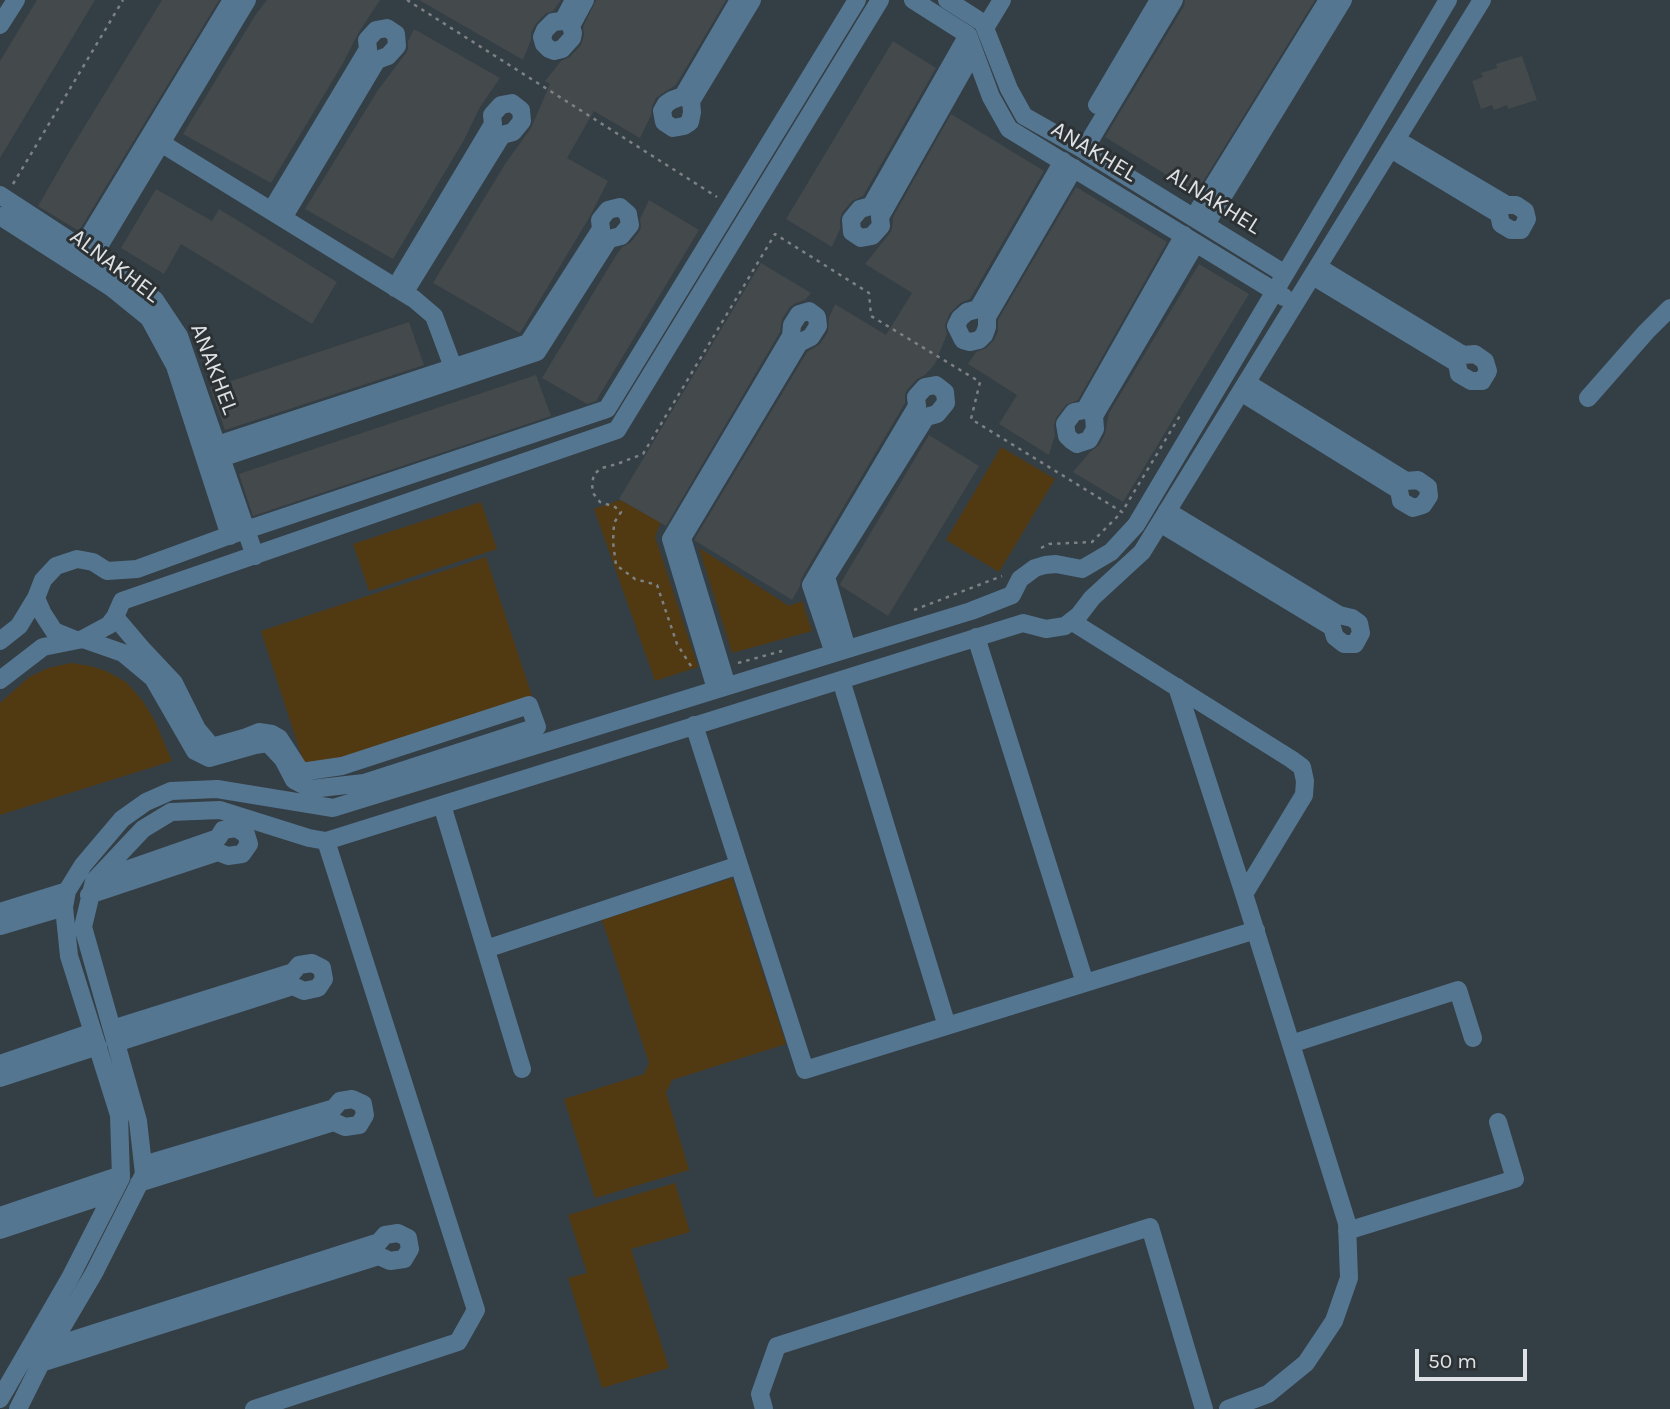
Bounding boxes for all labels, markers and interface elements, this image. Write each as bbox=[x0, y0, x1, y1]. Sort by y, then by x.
street label: ANAKHEL bbox=[1046, 116, 1142, 188]
street label: ALNAKHEL bbox=[1162, 161, 1266, 241]
street label: ALNAKHEL bbox=[64, 223, 166, 309]
street label: ANAKHEL bbox=[184, 320, 244, 418]
scale bar bbox=[1418, 1336, 1530, 1380]
text: 50 m bbox=[1428, 1349, 1477, 1373]

